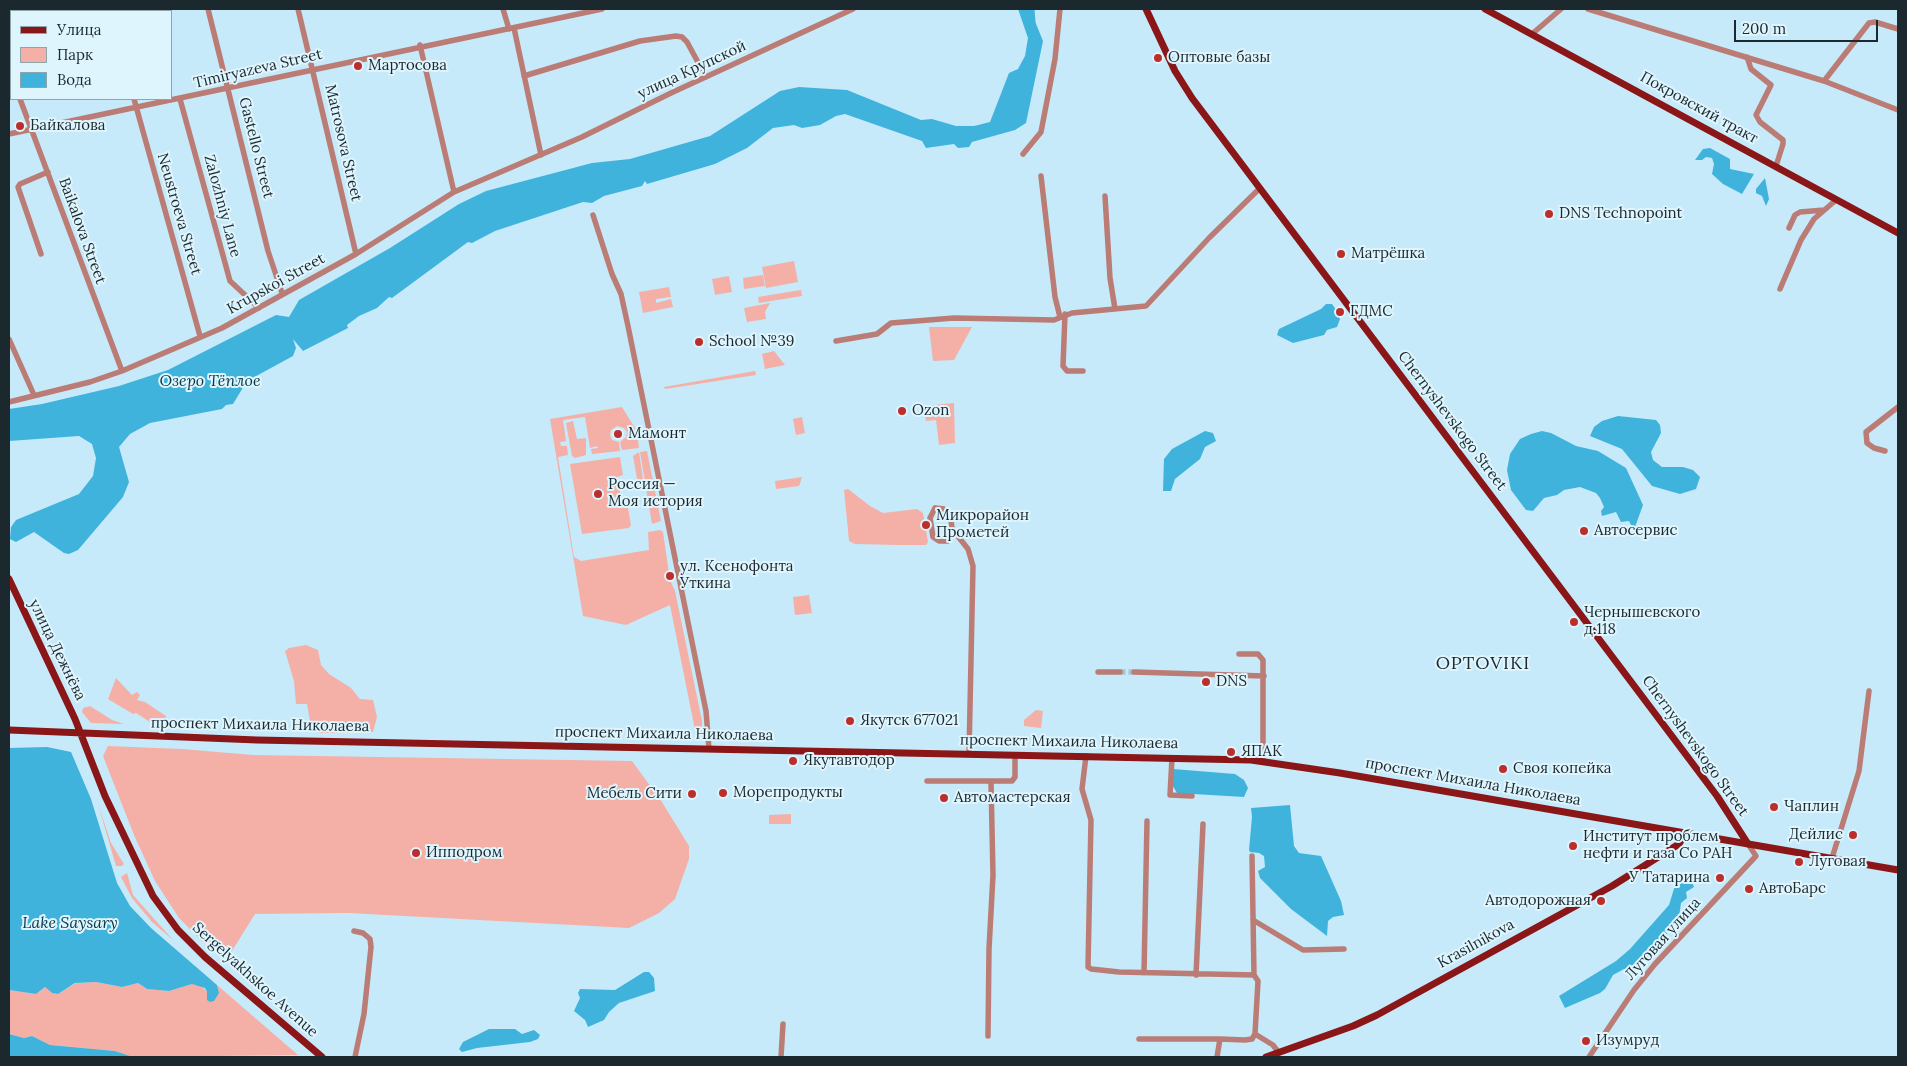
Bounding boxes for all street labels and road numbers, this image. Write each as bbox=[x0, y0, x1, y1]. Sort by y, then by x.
street label: улица Крупской bbox=[635, 37, 749, 103]
street label: Timiryazeva Street bbox=[192, 45, 324, 93]
street label: Покровский тракт bbox=[1637, 68, 1761, 148]
street label: Matrosova Street bbox=[321, 83, 365, 203]
street label: Gastello Street bbox=[235, 96, 277, 200]
street label: Neustroeva Street bbox=[153, 151, 205, 277]
street label: Zalozhniy Lane bbox=[200, 153, 244, 259]
street label: Baikalova Street bbox=[54, 176, 110, 286]
street label: Krupskoi Street bbox=[224, 250, 328, 318]
street label: Chernyshevskogo Street bbox=[1394, 348, 1510, 494]
street label: улица Дежнёва bbox=[25, 597, 89, 703]
street label: Chernyshevskogo Street bbox=[1638, 672, 1752, 820]
street label: проспект Михаила Николаева bbox=[151, 714, 369, 736]
street label: проспект Михаила Николаева bbox=[555, 723, 773, 745]
street label: проспект Михаила Николаева bbox=[960, 731, 1178, 753]
street label: проспект Михаила Николаева bbox=[1364, 754, 1582, 810]
street label: Луговая улица bbox=[1621, 894, 1705, 984]
street label: Krasilnikova bbox=[1435, 916, 1517, 972]
street label: Sergelyakhskoe Avenue bbox=[188, 919, 322, 1041]

